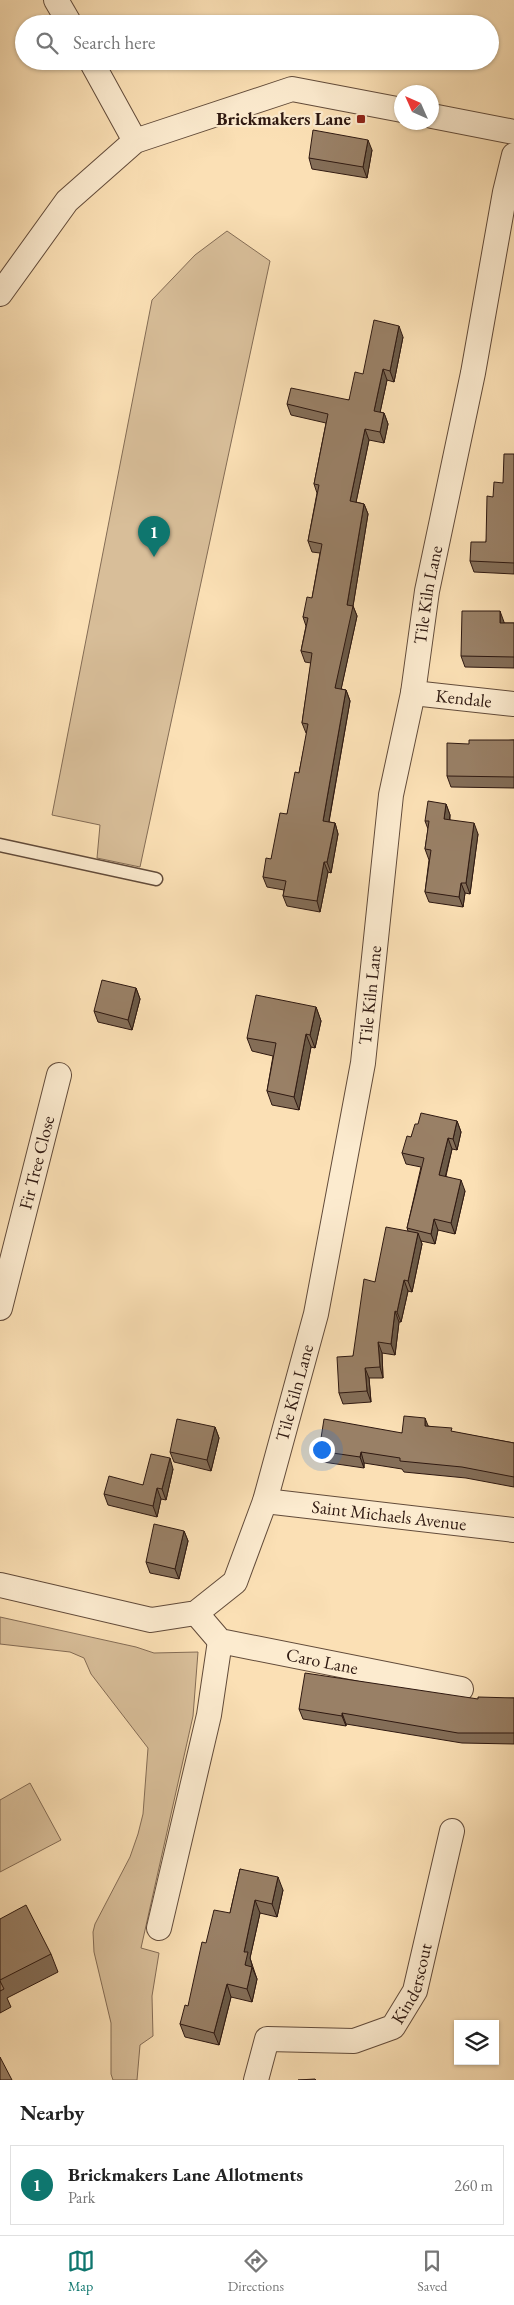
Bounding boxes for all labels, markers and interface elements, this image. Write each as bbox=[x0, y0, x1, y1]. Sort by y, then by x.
search box bbox=[15, 15, 499, 70]
icon: search bbox=[33, 29, 61, 57]
text: Search here bbox=[73, 30, 155, 55]
north arrow bbox=[394, 85, 439, 130]
place label: Brickmakers Lane bbox=[216, 107, 351, 130]
marker: Brickmakers Lane bbox=[355, 113, 367, 125]
pin: 1 bbox=[138, 516, 170, 557]
street label: Tile Kiln Lane bbox=[408, 543, 447, 646]
street label: Kendale bbox=[434, 684, 493, 713]
street label: Tile Kiln Lane bbox=[353, 944, 386, 1046]
street label: Fir Tree Close bbox=[13, 1113, 59, 1212]
street label: Tile Kiln Lane bbox=[270, 1341, 318, 1444]
your location bbox=[309, 1437, 335, 1463]
street label: Saint Michaels Avenue bbox=[311, 1495, 468, 1535]
street label: Caro Lane bbox=[284, 1642, 360, 1679]
street label: Kinderscout bbox=[386, 1941, 437, 2028]
map controls bbox=[454, 2020, 499, 2065]
button: layers bbox=[454, 2020, 499, 2065]
text: Nearby bbox=[20, 2099, 84, 2126]
text: Brickmakers Lane Allotments bbox=[68, 2162, 303, 2187]
text: 1 bbox=[33, 2175, 41, 2196]
text: 260 m bbox=[454, 2175, 493, 2196]
text: Park bbox=[68, 2187, 95, 2208]
tab: Map bbox=[67, 2247, 95, 2295]
tab: Directions bbox=[228, 2247, 284, 2295]
tab: Saved bbox=[417, 2247, 447, 2295]

